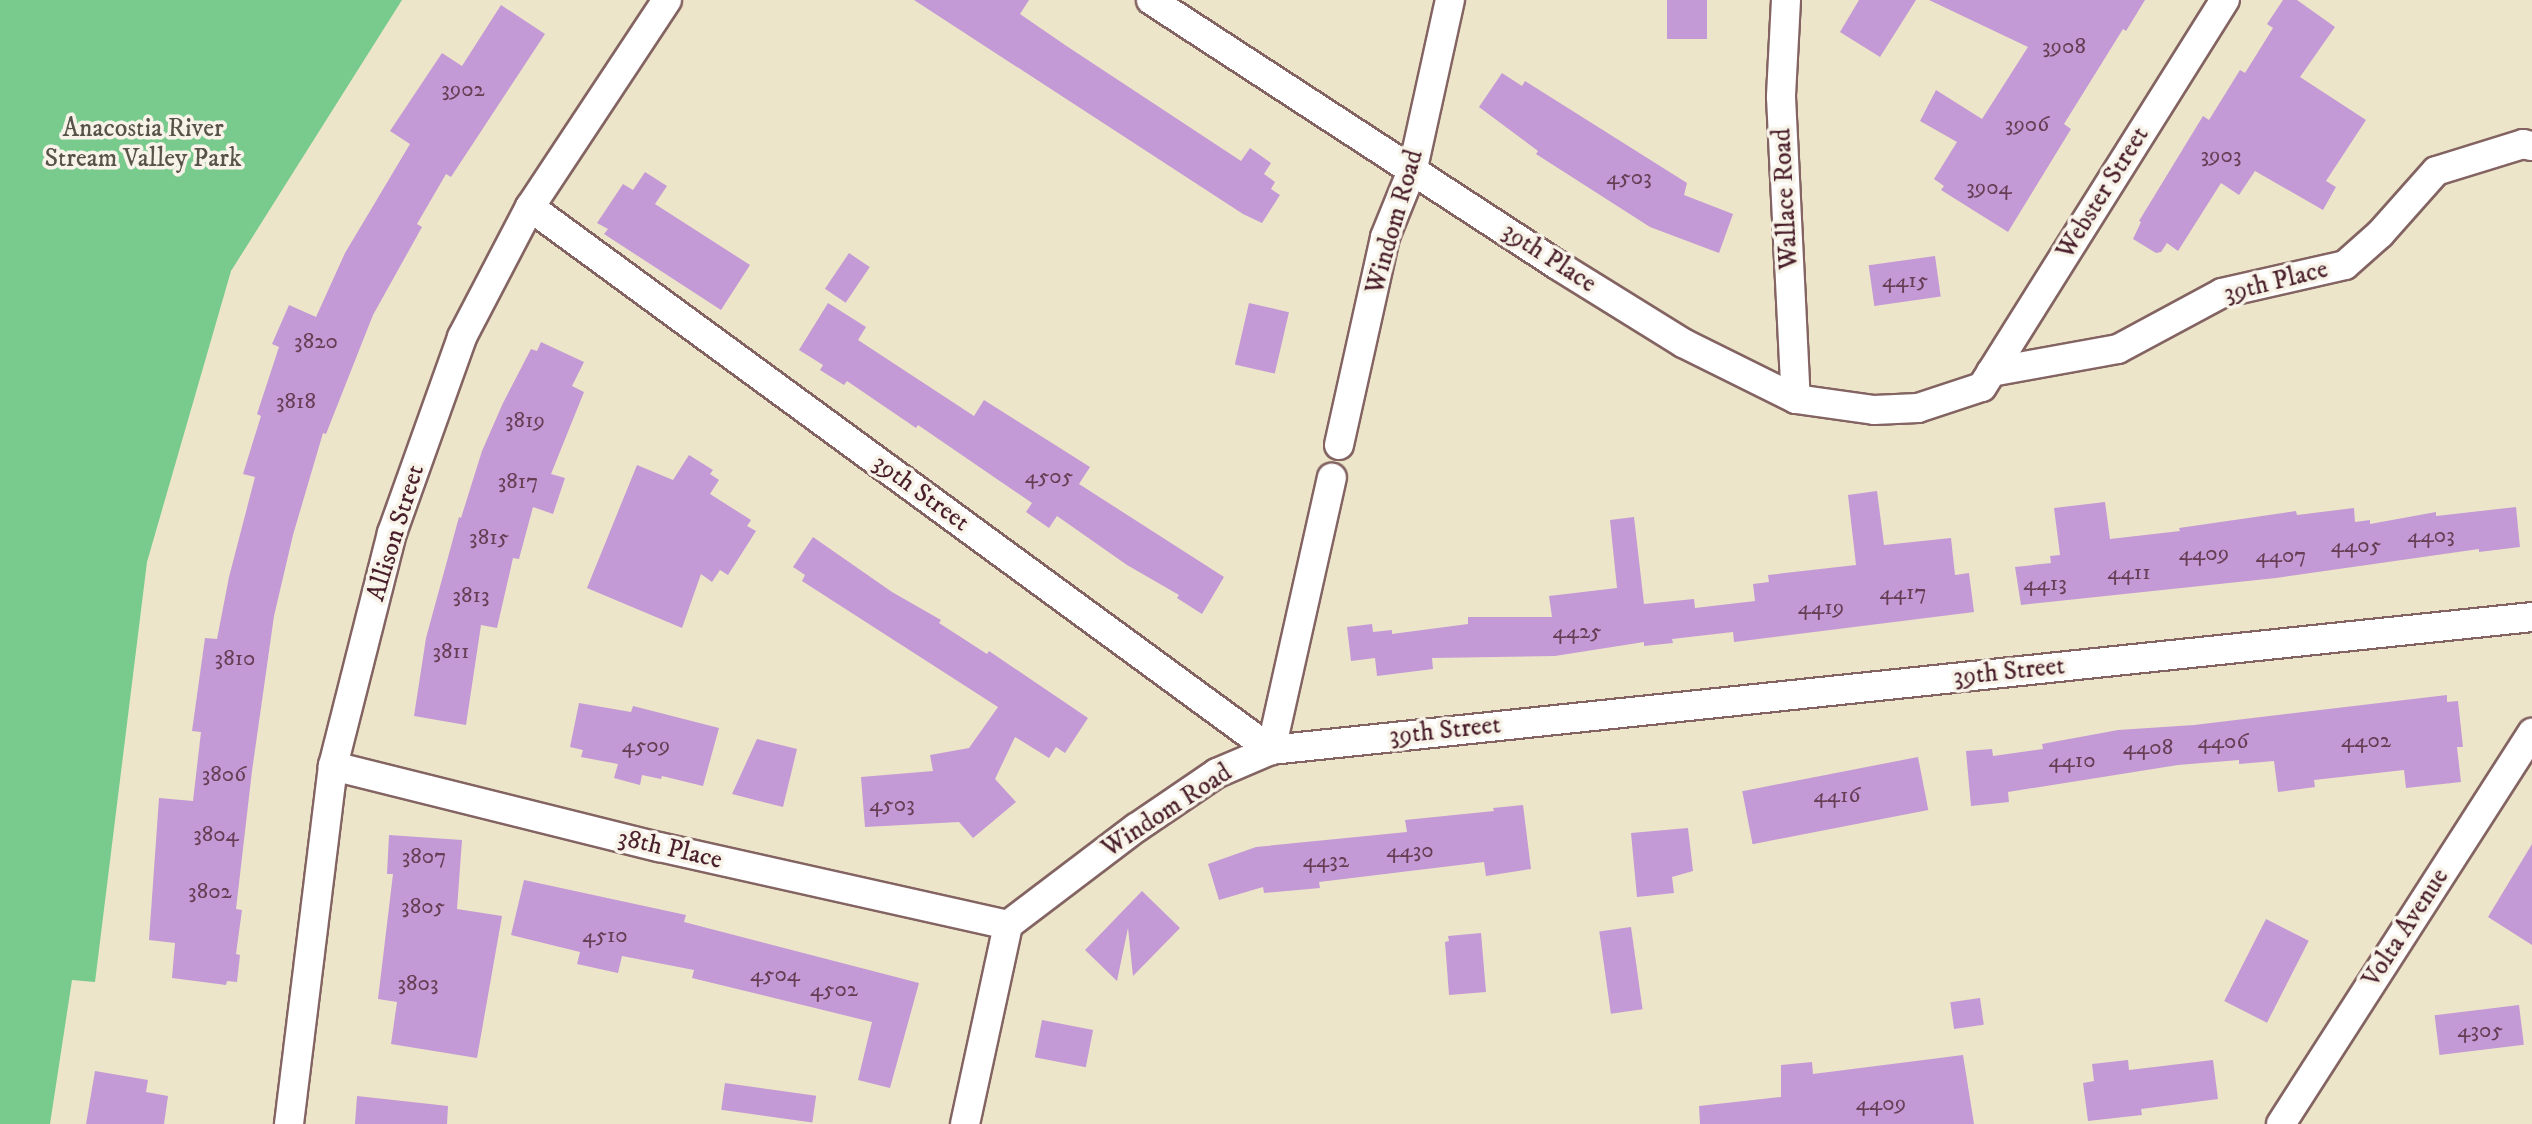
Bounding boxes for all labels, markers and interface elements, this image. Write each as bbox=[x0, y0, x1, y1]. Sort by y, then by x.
house number: 3908 bbox=[2042, 33, 2086, 61]
house number: 3902 bbox=[441, 76, 485, 104]
house number: 3906 bbox=[2005, 111, 2049, 139]
park label: Anacostia River Stream Valley Park bbox=[44, 113, 242, 174]
street label: Webster Street bbox=[2050, 121, 2156, 265]
street label: Wallace Road bbox=[1767, 128, 1805, 270]
house number: 3903 bbox=[2200, 142, 2242, 170]
street label: Windom Road bbox=[1360, 146, 1430, 298]
house number: 4503 bbox=[1606, 164, 1652, 192]
house number: 3904 bbox=[1966, 174, 2012, 202]
street label: 39th Place bbox=[1496, 216, 1602, 300]
street label: 39th Place bbox=[2221, 254, 2331, 310]
house number: 4415 bbox=[1882, 267, 1928, 295]
house number: 3820 bbox=[294, 328, 338, 356]
house number: 3818 bbox=[276, 388, 316, 416]
house number: 3819 bbox=[505, 407, 545, 435]
street label: 39th Street bbox=[867, 448, 975, 538]
street label: Allison Street bbox=[360, 461, 432, 605]
house number: 4505 bbox=[1025, 463, 1073, 491]
house number: 3817 bbox=[498, 468, 538, 496]
house number: 4403 bbox=[2407, 522, 2455, 550]
house number: 3815 bbox=[469, 524, 509, 552]
house number: 4405 bbox=[2331, 532, 2381, 560]
house number: 4409 bbox=[2179, 540, 2229, 568]
house number: 4407 bbox=[2256, 542, 2306, 570]
house number: 4411 bbox=[2107, 559, 2151, 587]
house number: 4413 bbox=[2023, 570, 2067, 598]
house number: 4417 bbox=[1879, 579, 1927, 607]
house number: 3813 bbox=[452, 582, 490, 610]
house number: 4419 bbox=[1798, 594, 1844, 622]
house number: 4425 bbox=[1552, 618, 1602, 646]
house number: 3811 bbox=[433, 638, 469, 666]
house number: 3810 bbox=[215, 645, 255, 673]
street label: 39th Street bbox=[1952, 651, 2066, 693]
street label: 39th Street bbox=[1388, 710, 1502, 752]
house number: 4402 bbox=[2341, 727, 2391, 755]
house number: 4406 bbox=[2198, 728, 2248, 756]
house number: 4509 bbox=[622, 732, 670, 760]
house number: 4408 bbox=[2123, 734, 2173, 762]
house number: 4410 bbox=[2048, 747, 2096, 775]
street label: Windom Road bbox=[1096, 757, 1238, 865]
house number: 3806 bbox=[202, 761, 246, 789]
house number: 4416 bbox=[1814, 782, 1860, 810]
house number: 4503 bbox=[869, 791, 915, 819]
house number: 3804 bbox=[193, 821, 239, 849]
street label: 38th Place bbox=[615, 822, 725, 876]
house number: 4430 bbox=[1386, 837, 1434, 865]
house number: 3807 bbox=[402, 843, 446, 871]
house number: 4432 bbox=[1303, 847, 1349, 875]
street label: Volta Avenue bbox=[2356, 863, 2456, 993]
house number: 3802 bbox=[188, 878, 232, 906]
house number: 3805 bbox=[401, 893, 445, 921]
house number: 4510 bbox=[582, 922, 628, 950]
house number: 4504 bbox=[750, 961, 800, 989]
house number: 3803 bbox=[397, 970, 439, 998]
house number: 4502 bbox=[810, 976, 858, 1004]
house number: 4305 bbox=[2457, 1017, 2503, 1045]
house number: 4409 bbox=[1856, 1090, 1906, 1118]

